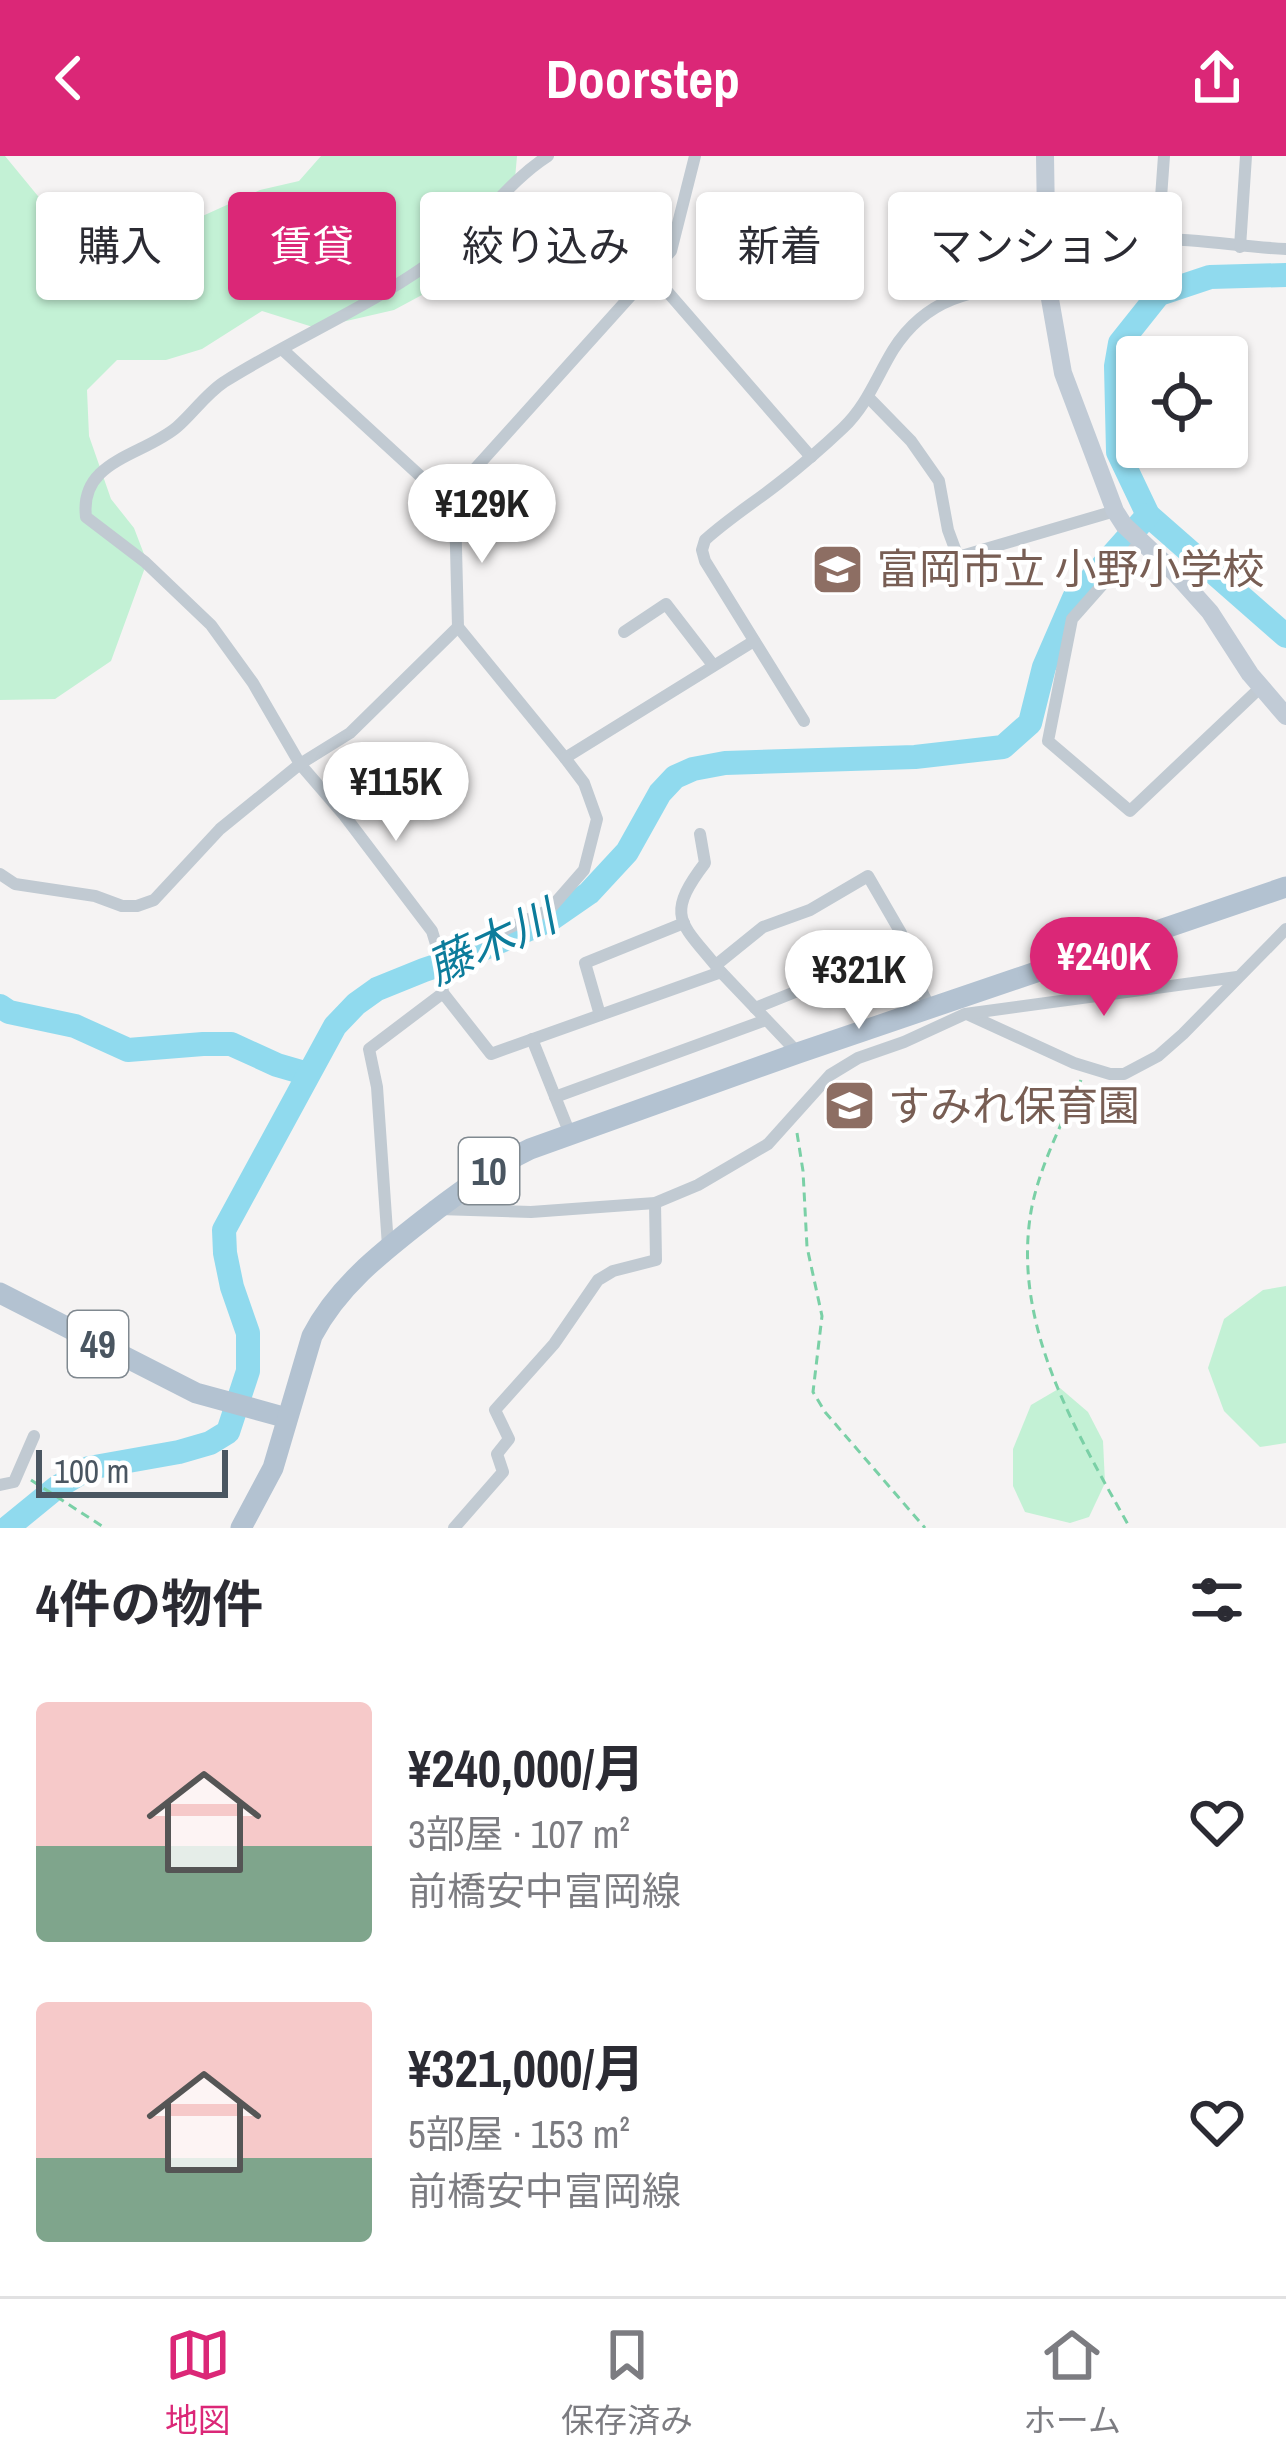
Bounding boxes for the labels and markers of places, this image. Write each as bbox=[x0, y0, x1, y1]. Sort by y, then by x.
pin: ¥129K bbox=[398, 464, 566, 566]
school or university icon: 富岡市立 小野小学校 bbox=[810, 541, 866, 597]
place label: 富岡市立 小野小学校 bbox=[877, 541, 1265, 597]
pin: ¥115K bbox=[312, 742, 480, 844]
pin: ¥240K bbox=[1020, 917, 1188, 1019]
pin: ¥321K bbox=[775, 930, 943, 1032]
school or university icon: すみれ保育園 bbox=[821, 1078, 877, 1134]
place label: すみれ保育園 bbox=[888, 1078, 1140, 1134]

